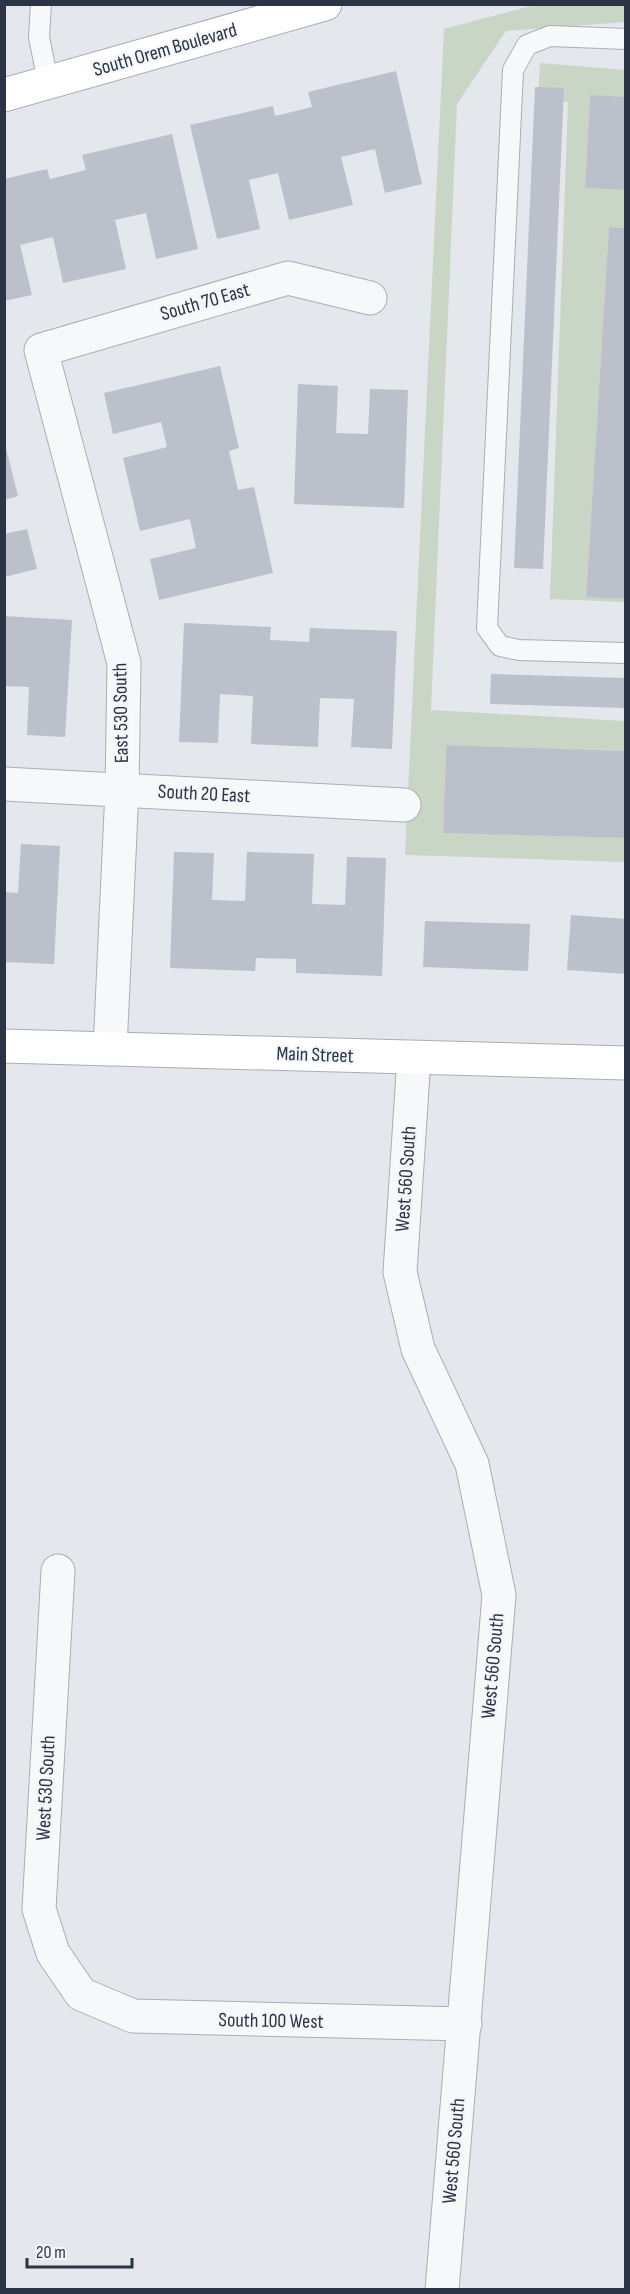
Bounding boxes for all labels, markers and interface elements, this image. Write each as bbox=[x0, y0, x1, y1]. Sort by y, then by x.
street label: South Orem Boulevard bbox=[90, 18, 240, 82]
street label: South 70 East bbox=[157, 278, 253, 326]
street label: East 530 South bbox=[108, 663, 134, 763]
street label: South 20 East bbox=[157, 780, 251, 808]
street label: Main Street bbox=[276, 1042, 354, 1068]
street label: West 560 South bbox=[390, 1125, 422, 1233]
street label: West 560 South bbox=[476, 1612, 510, 1720]
street label: West 530 South bbox=[31, 1735, 61, 1841]
street label: South 100 West bbox=[218, 2008, 324, 2034]
street label: West 560 South bbox=[437, 2097, 471, 2205]
scale bar bbox=[27, 2231, 132, 2269]
text: 20 m bbox=[36, 2242, 66, 2263]

